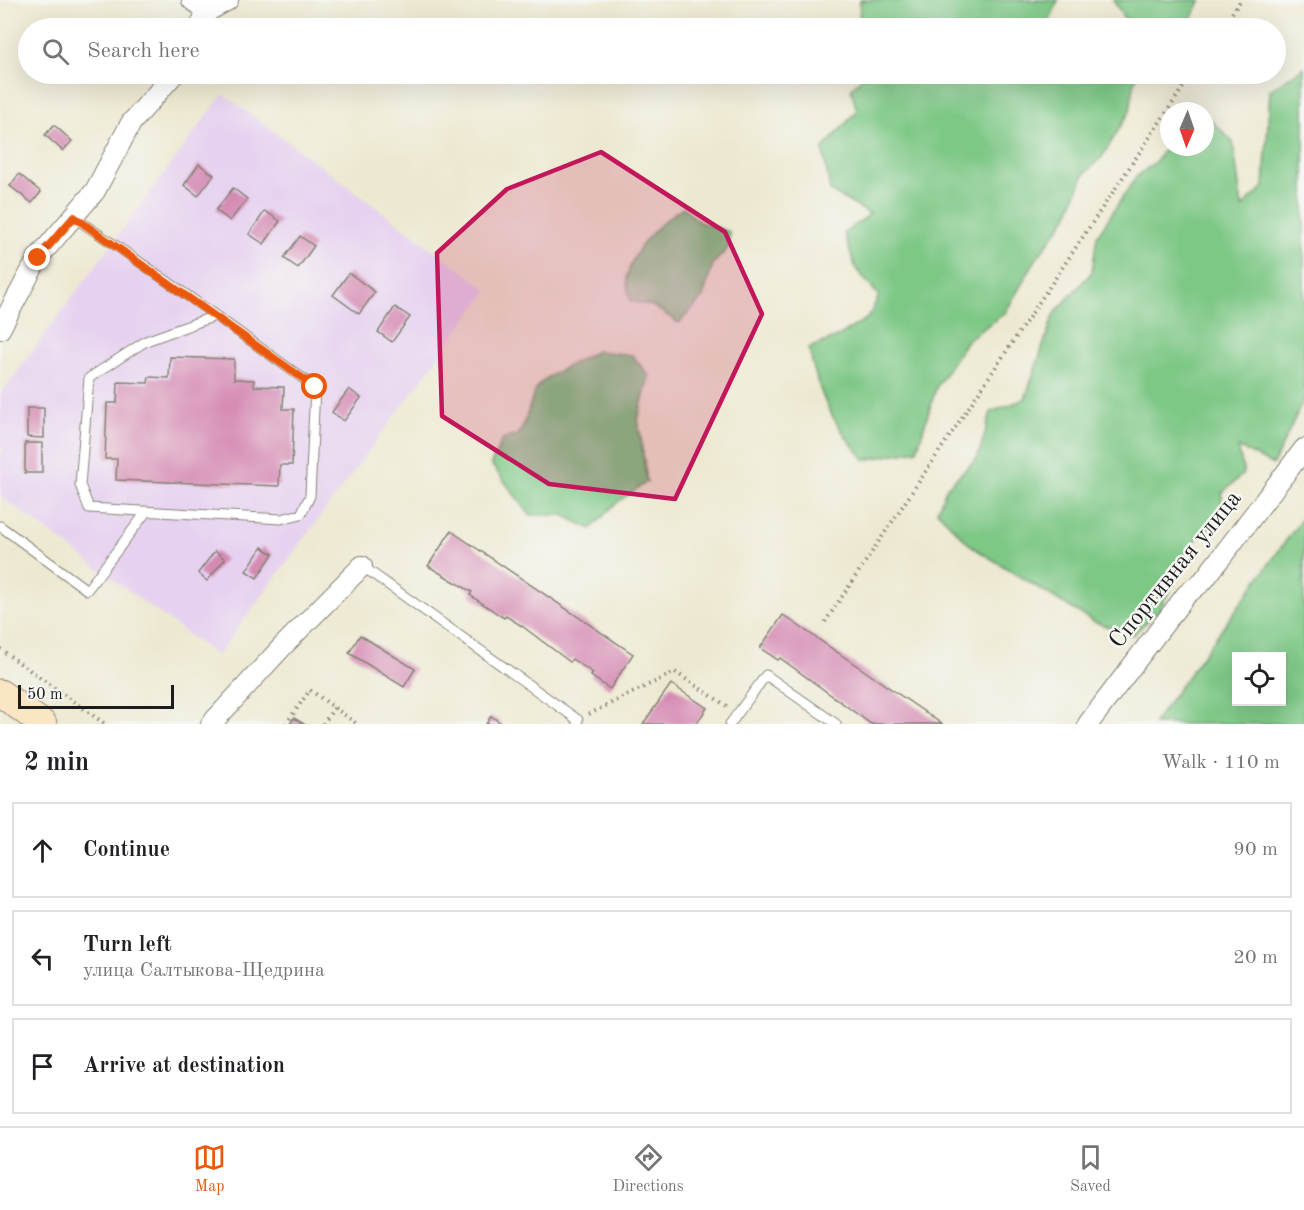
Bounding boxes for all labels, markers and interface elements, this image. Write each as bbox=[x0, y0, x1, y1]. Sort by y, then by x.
search box bbox=[18, 18, 1286, 84]
icon: search bbox=[39, 35, 72, 68]
text: Search here bbox=[87, 40, 200, 62]
north arrow bbox=[1160, 102, 1214, 156]
route end bbox=[24, 244, 50, 270]
route start bbox=[301, 373, 327, 399]
street label: Спортивная улица bbox=[1105, 487, 1247, 653]
map controls bbox=[1232, 652, 1286, 706]
button: locate bbox=[1232, 652, 1286, 706]
scale bar bbox=[18, 682, 174, 710]
text: 50 m bbox=[27, 687, 63, 703]
text: 2 min bbox=[24, 750, 89, 776]
text: Walk · 110 m bbox=[1161, 753, 1280, 773]
icon: ahead bbox=[26, 834, 59, 867]
text: Continue bbox=[83, 839, 170, 861]
text: 90 m bbox=[1233, 840, 1278, 860]
text: Turn left bbox=[83, 934, 172, 956]
icon: left bbox=[26, 942, 59, 975]
text: 20 m bbox=[1233, 948, 1278, 968]
text: улица Салтыкова-Щедрина bbox=[83, 961, 325, 981]
icon: arrive bbox=[26, 1050, 59, 1083]
text: Arrive at destination bbox=[83, 1055, 285, 1077]
tab: Map bbox=[193, 1141, 226, 1197]
tab: Directions bbox=[613, 1141, 684, 1197]
tab: Saved bbox=[1070, 1141, 1111, 1197]

